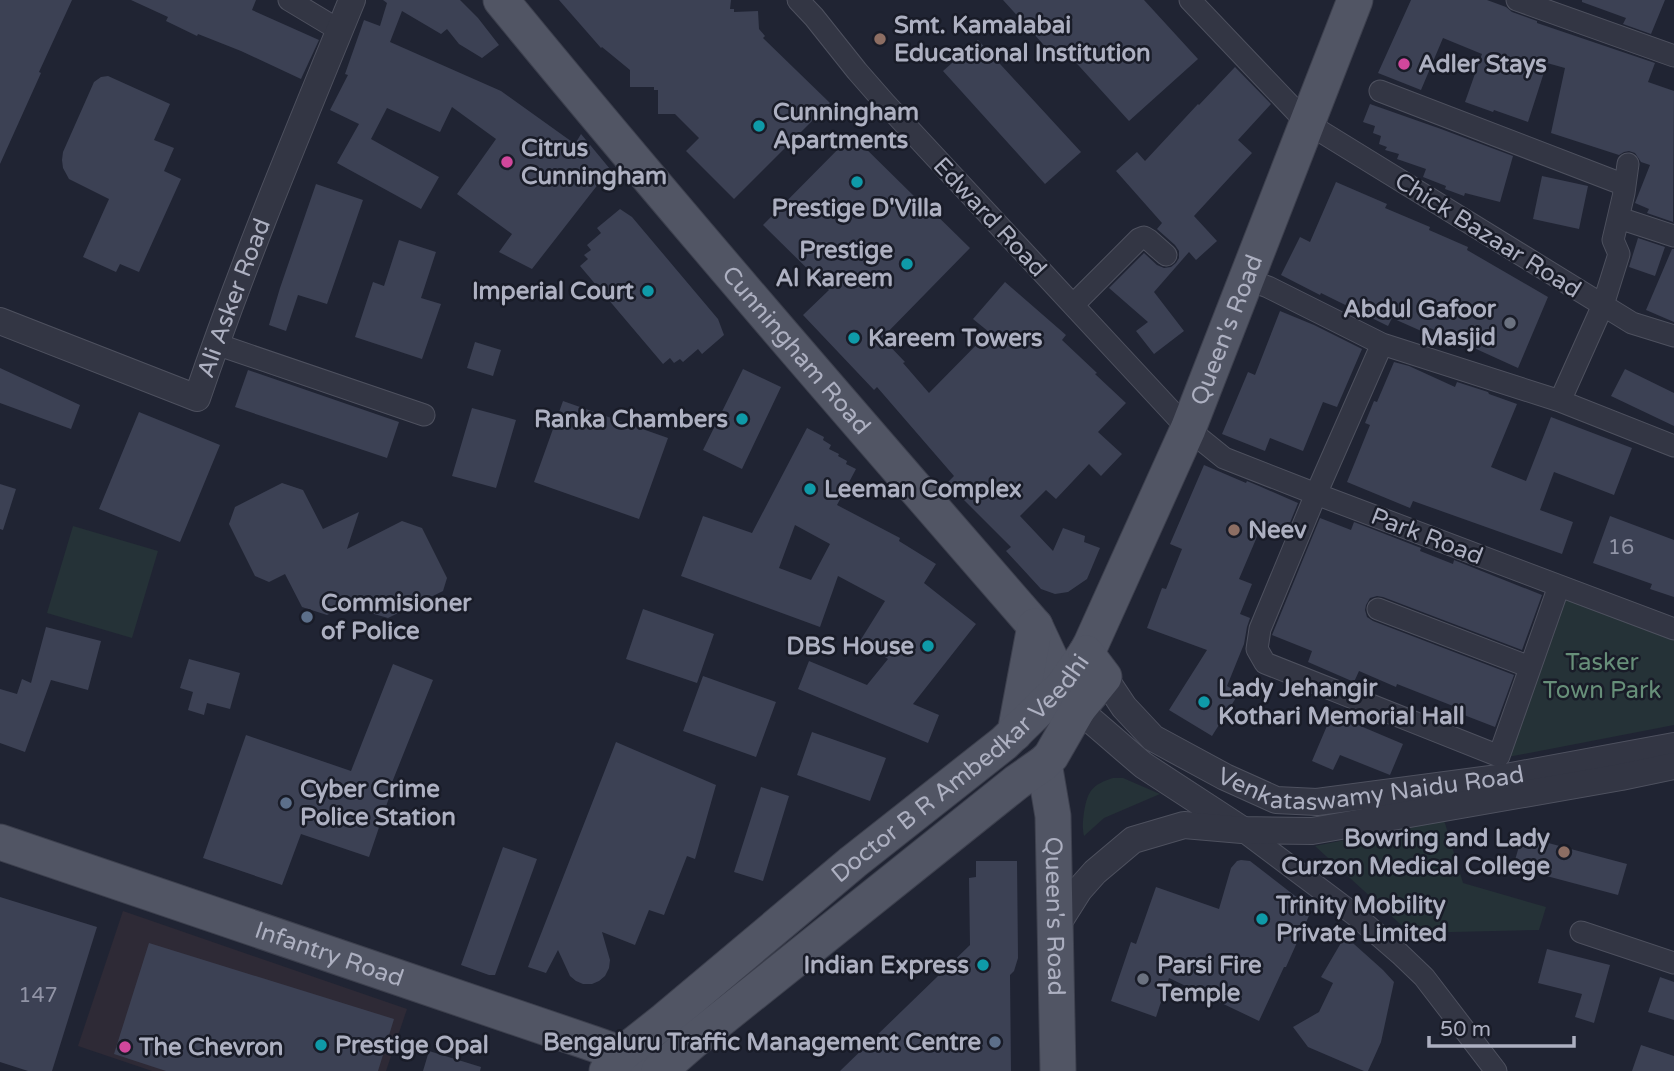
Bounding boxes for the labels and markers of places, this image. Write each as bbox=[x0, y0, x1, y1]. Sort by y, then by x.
place label: Smt. Kamalabai Educational Institution bbox=[894, 11, 1151, 68]
marker: Smt. Kamalabai Educational Institution bbox=[872, 31, 888, 47]
place label: Adler Stays bbox=[1418, 50, 1547, 79]
marker: Adler Stays bbox=[1396, 56, 1412, 72]
place label: Cunningham Apartments bbox=[773, 98, 919, 155]
marker: Cunningham Apartments bbox=[751, 118, 767, 134]
place label: Citrus Cunningham bbox=[521, 134, 667, 191]
marker: Citrus Cunningham bbox=[499, 154, 515, 170]
marker: Prestige D'Villa bbox=[849, 174, 865, 190]
place label: Prestige D'Villa bbox=[771, 194, 943, 223]
place label: Prestige Al Kareem bbox=[775, 236, 893, 293]
marker: Prestige Al Kareem bbox=[899, 256, 915, 272]
place label: Imperial Court bbox=[472, 277, 635, 306]
marker: Imperial Court bbox=[640, 283, 656, 299]
place label: Abdul Gafoor Masjid bbox=[1343, 295, 1497, 352]
marker: Abdul Gafoor Masjid bbox=[1502, 315, 1518, 331]
place label: Kareem Towers bbox=[868, 324, 1042, 353]
marker: Kareem Towers bbox=[846, 330, 862, 346]
place label: Ranka Chambers bbox=[534, 405, 728, 434]
marker: Ranka Chambers bbox=[734, 411, 750, 427]
place label: Leeman Complex bbox=[824, 475, 1022, 504]
marker: Leeman Complex bbox=[802, 481, 818, 497]
place label: Neev bbox=[1248, 516, 1307, 545]
marker: Neev bbox=[1226, 522, 1242, 538]
place label: Commisioner of Police bbox=[321, 589, 472, 646]
marker: Commisioner of Police bbox=[299, 609, 315, 625]
place label: DBS House bbox=[786, 632, 914, 661]
marker: DBS House bbox=[920, 638, 936, 654]
place label: Lady Jehangir Kothari Memorial Hall bbox=[1218, 674, 1465, 731]
marker: Lady Jehangir Kothari Memorial Hall bbox=[1196, 694, 1212, 710]
place label: Cyber Crime Police Station bbox=[300, 775, 456, 832]
marker: Cyber Crime Police Station bbox=[278, 795, 294, 811]
place label: Bowring and Lady Curzon Medical College bbox=[1281, 824, 1550, 881]
marker: Bowring and Lady Curzon Medical College bbox=[1556, 844, 1572, 860]
place label: Trinity Mobility Private Limited bbox=[1275, 891, 1447, 948]
marker: Trinity Mobility Private Limited bbox=[1254, 911, 1270, 927]
place label: Indian Express bbox=[803, 951, 969, 980]
place label: Parsi Fire Temple bbox=[1156, 951, 1262, 1008]
marker: Indian Express bbox=[975, 957, 991, 973]
marker: Parsi Fire Temple bbox=[1135, 971, 1151, 987]
place label: Bengaluru Traffic Management Centre bbox=[543, 1028, 981, 1057]
place label: Prestige Opal bbox=[335, 1031, 489, 1060]
place label: The Chevron bbox=[138, 1033, 283, 1062]
marker: Bengaluru Traffic Management Centre bbox=[987, 1034, 1003, 1050]
marker: Prestige Opal bbox=[313, 1037, 329, 1053]
marker: The Chevron bbox=[117, 1039, 133, 1055]

